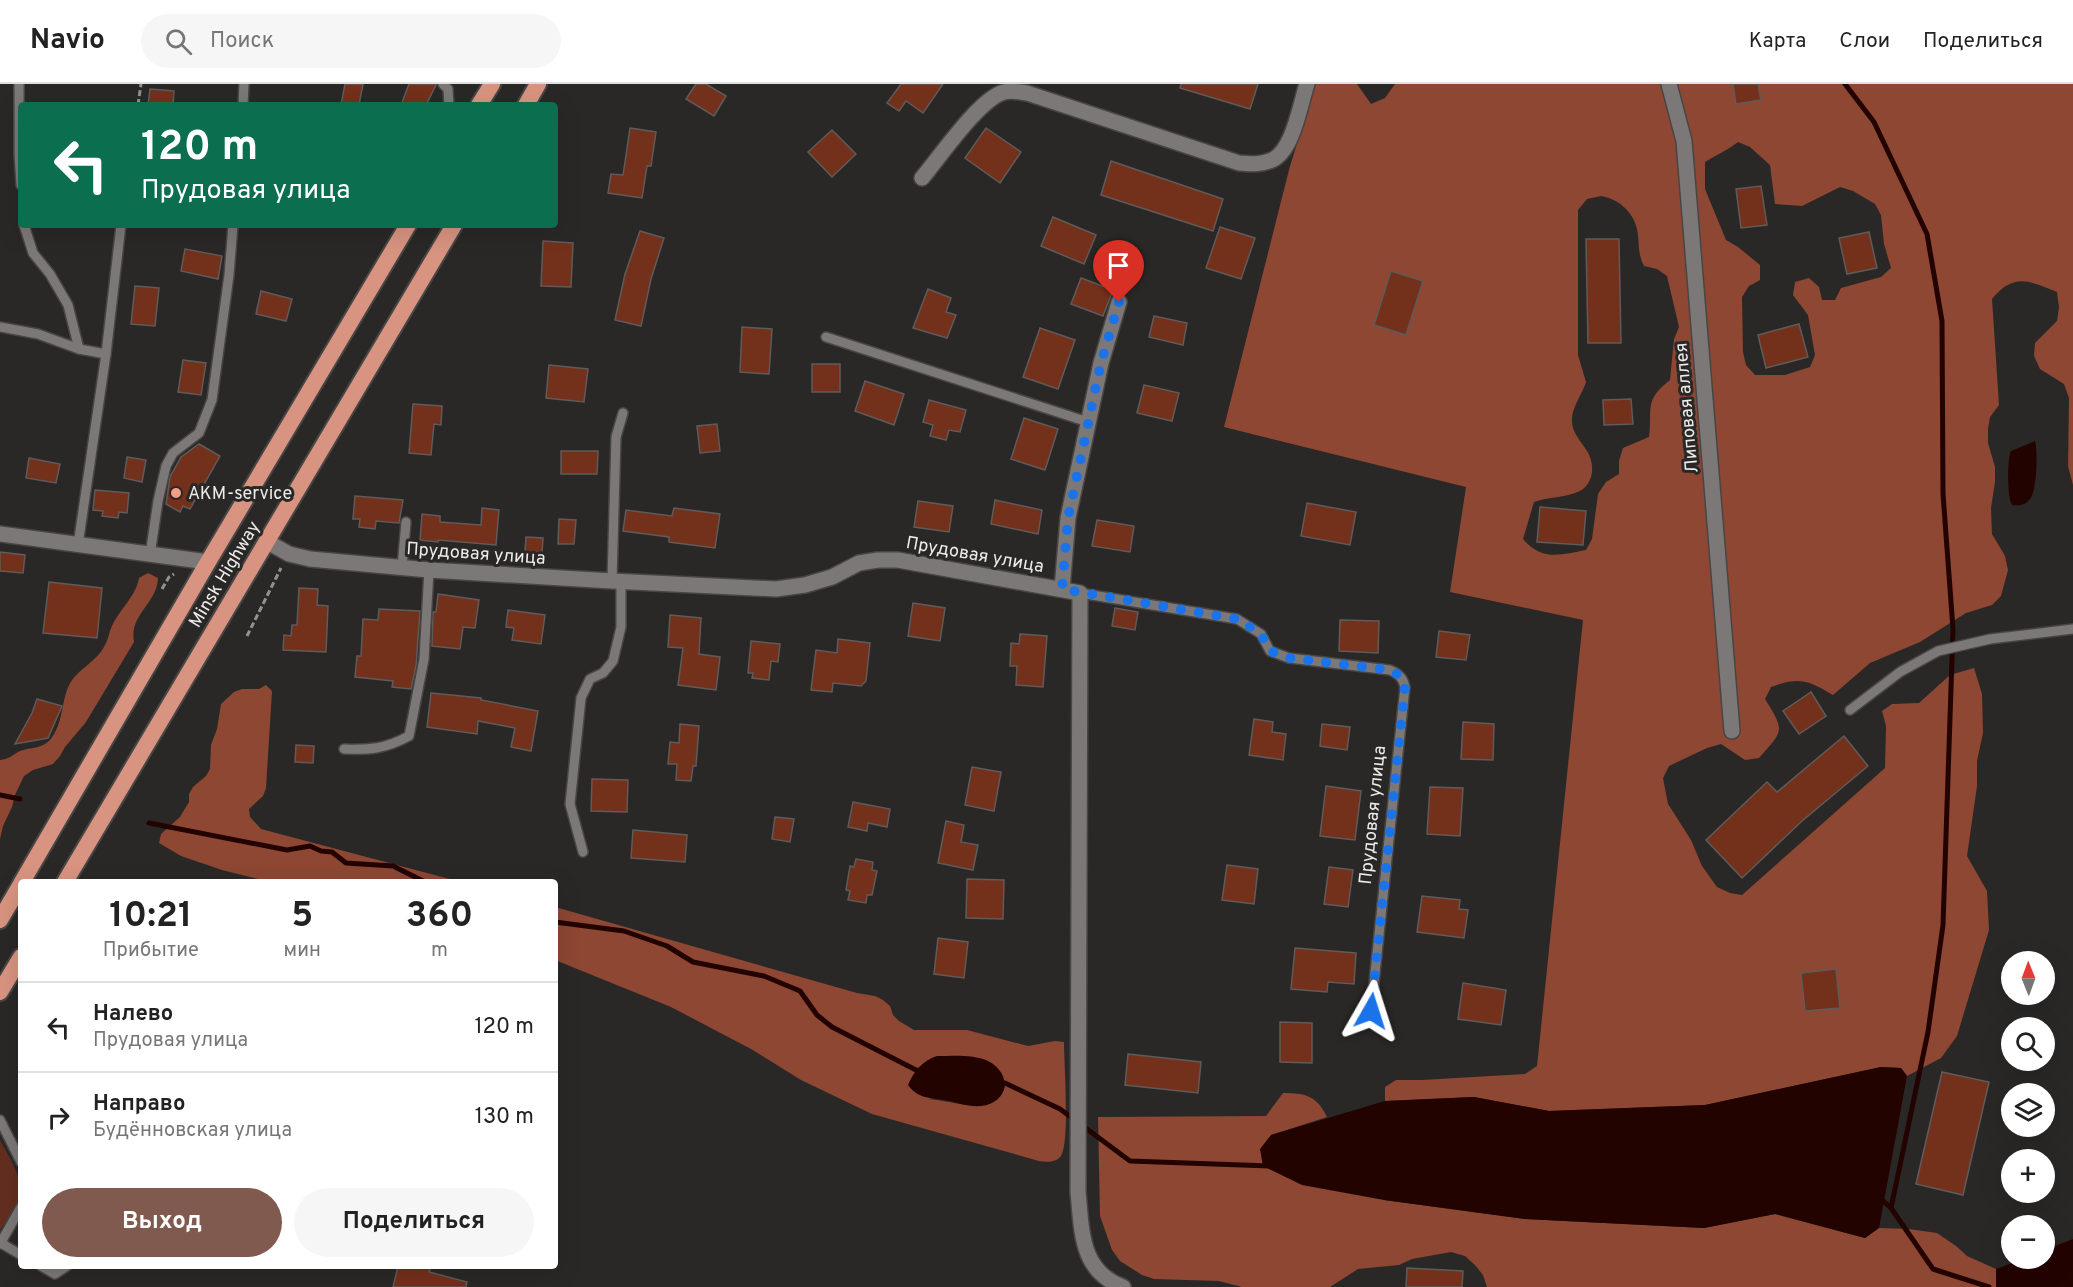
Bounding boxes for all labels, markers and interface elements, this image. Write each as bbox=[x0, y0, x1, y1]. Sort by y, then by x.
search box bbox=[141, 14, 561, 68]
text: Navio bbox=[30, 23, 105, 59]
icon: search bbox=[162, 25, 195, 58]
text: Поиск bbox=[210, 28, 274, 55]
text: Карта bbox=[1749, 28, 1806, 55]
text: Слои bbox=[1839, 28, 1890, 55]
text: Поделиться bbox=[1923, 28, 2043, 55]
text: 120 m bbox=[141, 122, 258, 175]
icon: left bbox=[42, 126, 120, 204]
text: Прудовая улица bbox=[141, 174, 350, 208]
pin bbox=[1093, 240, 1144, 302]
icon: arrive bbox=[1102, 249, 1135, 282]
street label: Липовая аллея bbox=[1670, 342, 1705, 474]
place label: AKM-service bbox=[188, 483, 292, 506]
marker: AKM-service bbox=[169, 486, 183, 500]
street label: Minsk Highway bbox=[184, 517, 266, 632]
street label: Прудовая улица bbox=[904, 532, 1045, 579]
street label: Прудовая улица bbox=[405, 538, 546, 571]
street label: Прудовая улица bbox=[1355, 745, 1392, 886]
text: 10:21 bbox=[109, 894, 192, 940]
text: 5 bbox=[291, 894, 313, 940]
text: 360 bbox=[406, 894, 473, 940]
text: Прибытие bbox=[103, 938, 199, 964]
text: мин bbox=[284, 938, 321, 964]
text: m bbox=[431, 938, 448, 964]
north arrow bbox=[2001, 951, 2055, 1005]
map controls bbox=[2001, 951, 2055, 1269]
position arrow bbox=[1339, 979, 1403, 1043]
text: Налево bbox=[93, 1001, 173, 1028]
icon: left bbox=[42, 1011, 75, 1044]
text: 120 m bbox=[474, 1014, 534, 1041]
button: search bbox=[2001, 1017, 2055, 1071]
text: Прудовая улица bbox=[93, 1028, 248, 1054]
button: layers bbox=[2001, 1083, 2055, 1137]
text: Направо bbox=[93, 1091, 185, 1118]
icon: right bbox=[42, 1101, 75, 1134]
text: 130 m bbox=[475, 1104, 534, 1131]
text: Будённовская улица bbox=[93, 1118, 292, 1144]
button: + bbox=[2001, 1149, 2055, 1203]
button: Выход bbox=[42, 1188, 282, 1257]
button: Поделиться bbox=[294, 1188, 534, 1257]
button: − bbox=[2001, 1215, 2055, 1269]

